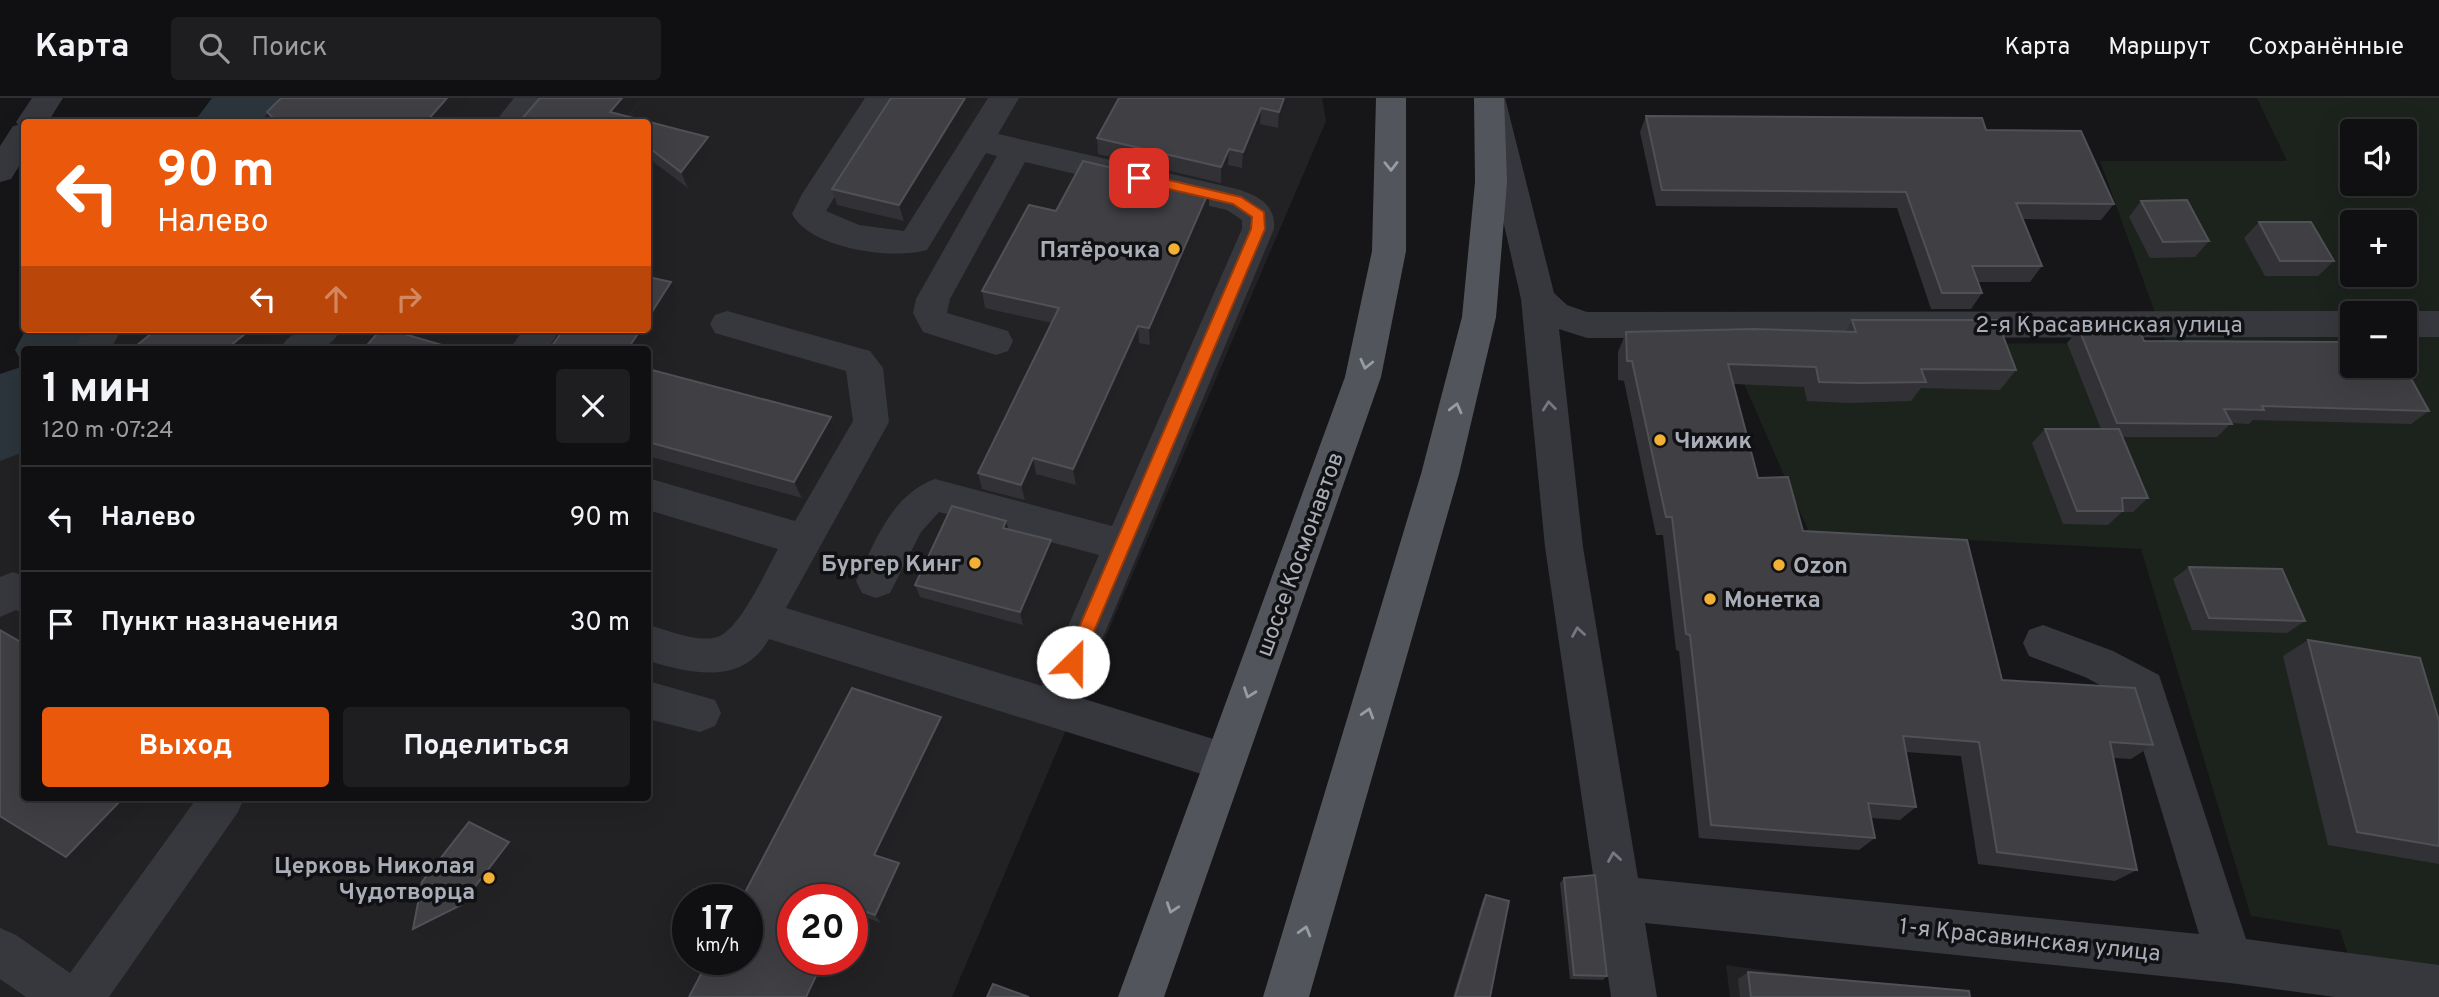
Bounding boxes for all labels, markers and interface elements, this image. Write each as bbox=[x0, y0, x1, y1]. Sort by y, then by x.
search box bbox=[171, 17, 661, 80]
text: Карта bbox=[35, 27, 129, 69]
icon: search bbox=[195, 29, 233, 67]
text: Поиск bbox=[251, 32, 327, 65]
text: Карта bbox=[2004, 33, 2070, 63]
text: Маршрут bbox=[2108, 33, 2210, 63]
text: Сохранённые bbox=[2248, 33, 2404, 63]
map controls bbox=[2340, 119, 2417, 378]
button: sound bbox=[2340, 119, 2417, 196]
text: 90 m bbox=[157, 142, 275, 204]
icon: left bbox=[42, 147, 133, 238]
pin bbox=[1109, 148, 1169, 208]
icon: arrive bbox=[1120, 159, 1158, 197]
one-way arrow bbox=[1383, 161, 1399, 172]
text: Налево bbox=[157, 203, 269, 243]
button: + bbox=[2340, 210, 2417, 287]
place label: Пятёрочка bbox=[1040, 237, 1160, 266]
marker: Пятёрочка bbox=[1166, 241, 1182, 257]
icon: left bbox=[244, 280, 282, 318]
icon: ahead bbox=[317, 280, 355, 318]
icon: right bbox=[390, 280, 428, 318]
button: − bbox=[2340, 301, 2417, 378]
street label: 2-я Красавинская улица bbox=[1975, 312, 2243, 341]
one-way arrow bbox=[1360, 357, 1374, 369]
text: 1 мин bbox=[42, 364, 151, 417]
button: close bbox=[556, 369, 630, 443]
one-way arrow bbox=[1542, 401, 1557, 412]
one-way arrow bbox=[1448, 402, 1462, 414]
text: 120 m · 07:24 bbox=[42, 417, 174, 446]
place label: Чижик bbox=[1674, 428, 1752, 457]
marker: Чижик bbox=[1652, 432, 1668, 448]
street label: шоссе Космонавтов bbox=[1251, 449, 1352, 661]
icon: left bbox=[42, 500, 80, 538]
text: Налево bbox=[101, 502, 196, 535]
text: 90 m bbox=[570, 502, 630, 535]
place label: Бургер Кинг bbox=[821, 551, 961, 580]
place label: Ozon bbox=[1793, 553, 1848, 582]
marker: Бургер Кинг bbox=[967, 555, 983, 571]
marker: Ozon bbox=[1771, 557, 1787, 573]
place label: Монетка bbox=[1724, 587, 1821, 616]
marker: Монетка bbox=[1702, 591, 1718, 607]
icon: arrive bbox=[42, 605, 80, 643]
text: Пункт назначения bbox=[101, 607, 339, 640]
text: 30 m bbox=[570, 607, 630, 640]
position arrow bbox=[1036, 625, 1110, 699]
one-way arrow bbox=[1571, 626, 1586, 638]
one-way arrow bbox=[1243, 687, 1257, 699]
button: Выход bbox=[42, 707, 329, 787]
button: Поделиться bbox=[343, 707, 630, 787]
one-way arrow bbox=[1359, 707, 1374, 719]
one-way arrow bbox=[1607, 851, 1622, 863]
place label: Церковь Николая Чудотворца bbox=[274, 853, 475, 908]
marker: Церковь Николая Чудотворца bbox=[481, 870, 497, 886]
speed limit sign: 20 bbox=[777, 884, 868, 975]
text: 17 bbox=[701, 898, 734, 942]
one-way arrow bbox=[1166, 901, 1180, 913]
street label: 1-я Красавинская улица bbox=[1898, 913, 2162, 970]
one-way arrow bbox=[1297, 926, 1311, 938]
text: km/h bbox=[696, 935, 739, 958]

